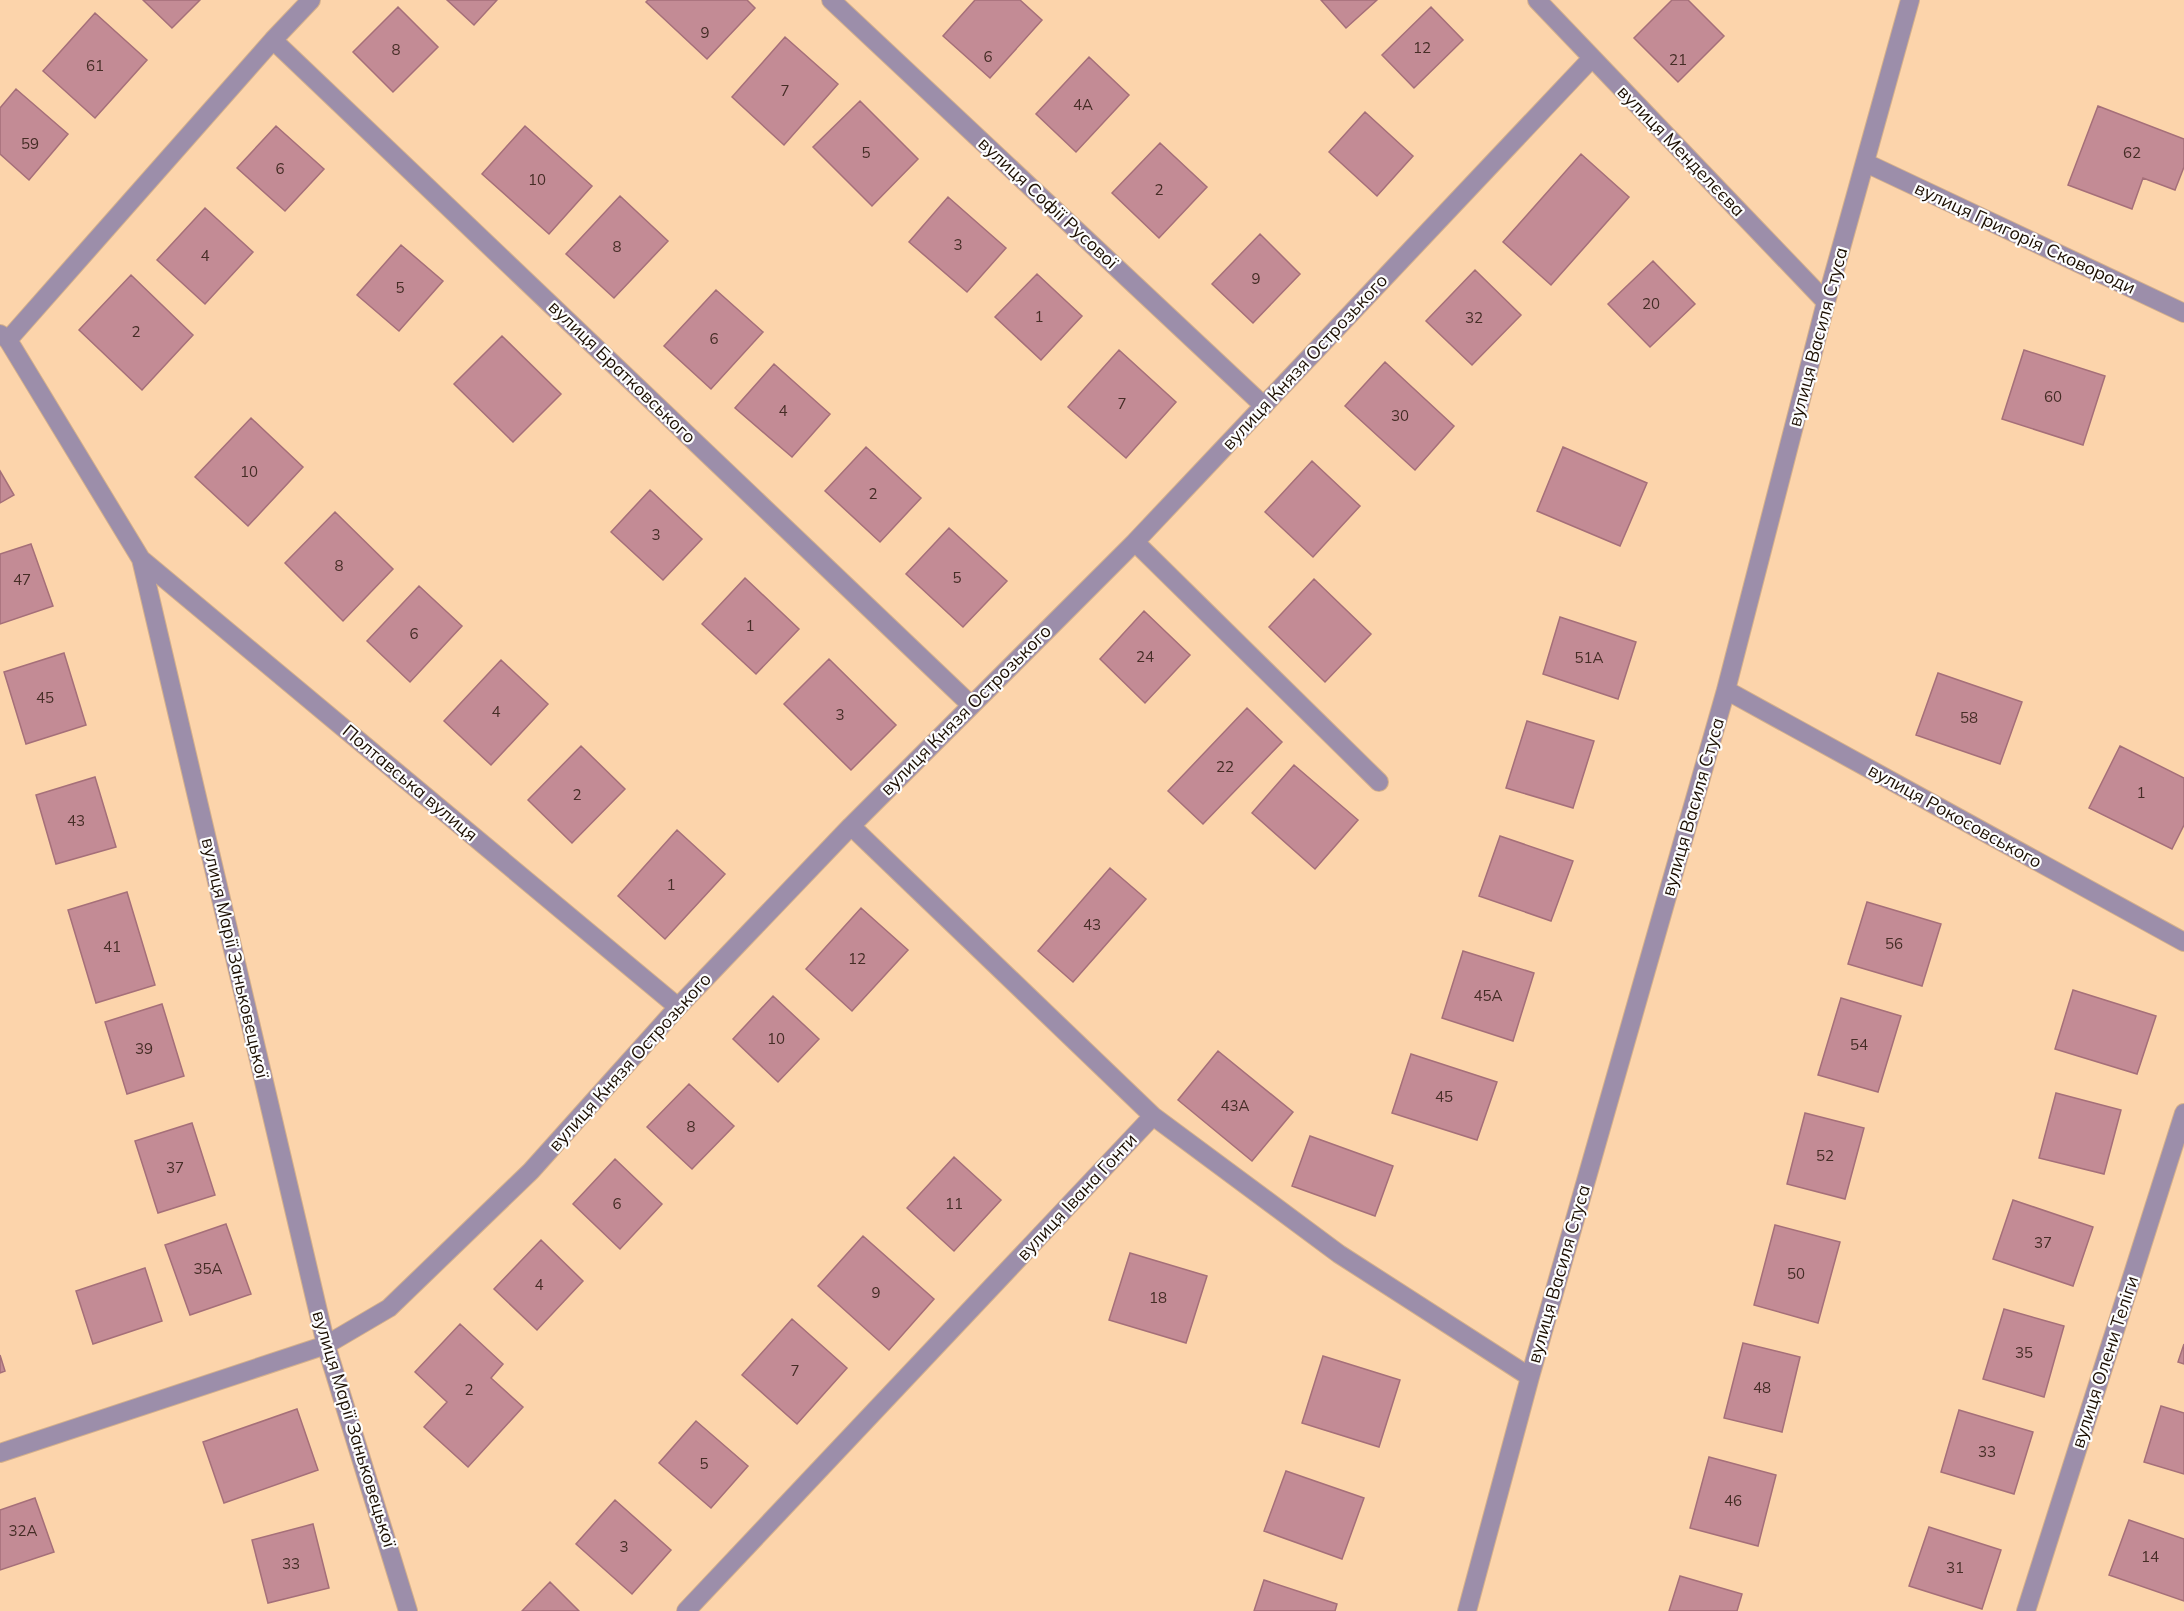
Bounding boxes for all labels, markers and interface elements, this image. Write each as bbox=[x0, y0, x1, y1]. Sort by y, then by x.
house number: 9 bbox=[700, 23, 710, 42]
house number: 12 bbox=[1413, 38, 1431, 57]
house number: 8 bbox=[391, 40, 401, 59]
house number: 6 bbox=[983, 47, 993, 66]
house number: 21 bbox=[1669, 50, 1687, 69]
house number: 61 bbox=[86, 56, 104, 75]
street label: вулиця Менделєєва bbox=[1613, 80, 1750, 221]
house number: 7 bbox=[780, 81, 790, 100]
house number: 4А bbox=[1073, 95, 1093, 114]
street label: вулиця Софії Русової bbox=[974, 132, 1123, 274]
house number: 59 bbox=[21, 134, 39, 153]
house number: 5 bbox=[861, 143, 871, 162]
house number: 62 bbox=[2123, 143, 2141, 162]
house number: 6 bbox=[275, 159, 285, 178]
house number: 10 bbox=[528, 170, 546, 189]
street label: вулиця Григорія Сковороди bbox=[1911, 176, 2139, 299]
house number: 2 bbox=[1154, 180, 1164, 199]
house number: 3 bbox=[953, 235, 963, 254]
house number: 8 bbox=[612, 237, 622, 256]
street label: вулиця Василя Стуса bbox=[1783, 245, 1853, 429]
house number: 4 bbox=[200, 246, 210, 265]
street label: вулиця Князя Острозького bbox=[1217, 269, 1392, 455]
house number: 9 bbox=[1251, 269, 1261, 288]
house number: 5 bbox=[395, 278, 405, 297]
house number: 20 bbox=[1642, 294, 1660, 313]
street label: вулиця Братковського bbox=[544, 295, 701, 448]
house number: 1 bbox=[1034, 307, 1044, 326]
house number: 32 bbox=[1465, 308, 1483, 327]
house number: 2 bbox=[131, 322, 141, 341]
house number: 6 bbox=[709, 329, 719, 348]
house number: 60 bbox=[2044, 387, 2062, 406]
house number: 7 bbox=[1117, 394, 1127, 413]
house number: 4 bbox=[778, 401, 788, 420]
house number: 30 bbox=[1391, 406, 1409, 425]
house number: 10 bbox=[240, 462, 258, 481]
house number: 2 bbox=[868, 484, 878, 503]
house number: 3 bbox=[651, 525, 661, 544]
house number: 8 bbox=[334, 556, 344, 575]
house number: 5 bbox=[952, 568, 962, 587]
house number: 47 bbox=[13, 570, 31, 589]
house number: 1 bbox=[745, 616, 755, 635]
street label: вулиця Князя Острозького bbox=[875, 619, 1056, 800]
house number: 6 bbox=[409, 624, 419, 643]
house number: 24 bbox=[1136, 647, 1154, 666]
house number: 51А bbox=[1574, 648, 1604, 667]
house number: 45 bbox=[36, 688, 54, 707]
house number: 4 bbox=[491, 702, 501, 721]
house number: 3 bbox=[835, 705, 845, 724]
house number: 58 bbox=[1960, 708, 1978, 727]
street label: вулиця Василя Стуса bbox=[1656, 715, 1729, 899]
street label: Полтавська вулиця bbox=[338, 719, 483, 846]
house number: 22 bbox=[1216, 757, 1234, 776]
street label: вулиця Рокосовського bbox=[1864, 758, 2046, 873]
house number: 1 bbox=[2136, 783, 2146, 802]
house number: 2 bbox=[572, 785, 582, 804]
house number: 43 bbox=[67, 811, 85, 830]
street label: вулиця Марії Заньковецької bbox=[197, 835, 274, 1081]
house number: 1 bbox=[666, 875, 676, 894]
house number: 43 bbox=[1083, 915, 1101, 934]
house number: 56 bbox=[1885, 934, 1903, 953]
house number: 41 bbox=[103, 937, 121, 956]
house number: 12 bbox=[848, 949, 866, 968]
street label: вулиця Князя Острозького bbox=[543, 968, 716, 1156]
house number: 45А bbox=[1473, 986, 1503, 1005]
house number: 10 bbox=[767, 1029, 785, 1048]
house number: 54 bbox=[1850, 1035, 1868, 1054]
house number: 39 bbox=[135, 1039, 153, 1058]
house number: 45 bbox=[1435, 1087, 1453, 1106]
house number: 43А bbox=[1220, 1096, 1250, 1115]
house number: 8 bbox=[686, 1117, 696, 1136]
street label: вулиця Івана Гонти bbox=[1012, 1128, 1142, 1265]
house number: 52 bbox=[1816, 1146, 1834, 1165]
house number: 37 bbox=[166, 1158, 184, 1177]
street label: вулиця Василя Стуса bbox=[1522, 1182, 1595, 1366]
house number: 6 bbox=[612, 1194, 622, 1213]
house number: 11 bbox=[945, 1194, 963, 1213]
house number: 37 bbox=[2034, 1233, 2052, 1252]
house number: 35А bbox=[193, 1259, 223, 1278]
house number: 50 bbox=[1787, 1264, 1805, 1283]
street label: вулиця Олени Теліги bbox=[2066, 1273, 2143, 1451]
house number: 4 bbox=[534, 1275, 544, 1294]
house number: 9 bbox=[871, 1283, 881, 1302]
house number: 18 bbox=[1149, 1288, 1167, 1307]
street label: вулиця Марії Заньковецької bbox=[307, 1308, 402, 1550]
house number: 35 bbox=[2015, 1343, 2033, 1362]
house number: 7 bbox=[790, 1361, 800, 1380]
house number: 48 bbox=[1753, 1378, 1771, 1397]
house number: 2 bbox=[464, 1380, 474, 1399]
house number: 33 bbox=[1978, 1442, 1996, 1461]
house number: 5 bbox=[699, 1454, 709, 1473]
house number: 46 bbox=[1724, 1491, 1742, 1510]
house number: 32А bbox=[8, 1521, 38, 1540]
house number: 3 bbox=[619, 1537, 629, 1556]
house number: 14 bbox=[2141, 1547, 2159, 1566]
house number: 33 bbox=[282, 1554, 300, 1573]
house number: 31 bbox=[1946, 1558, 1964, 1577]

